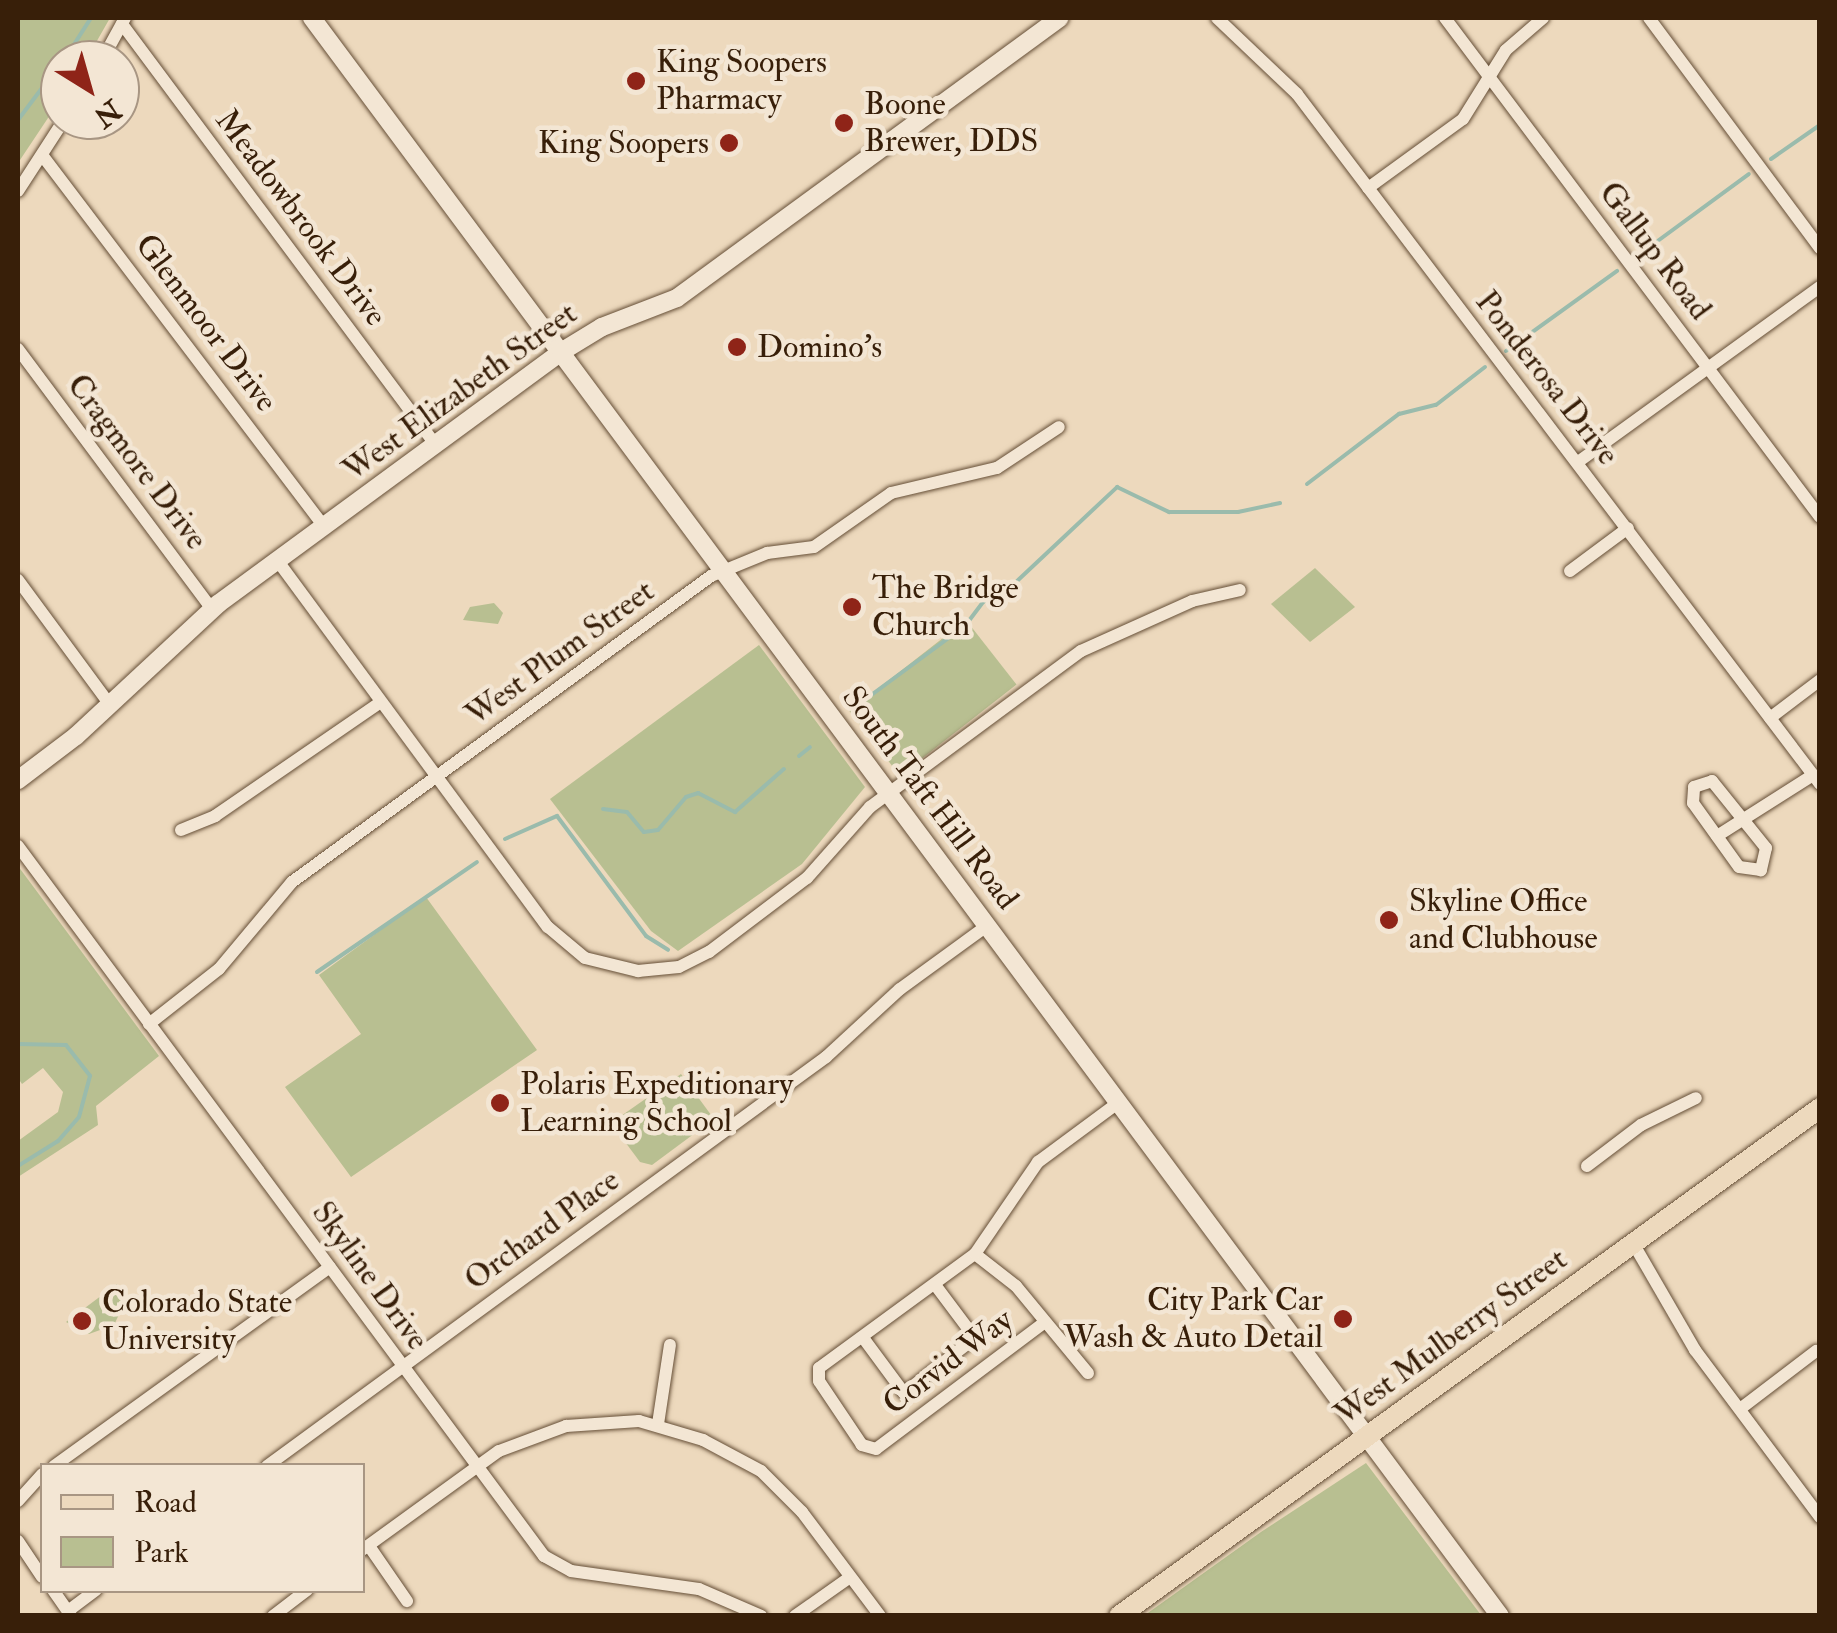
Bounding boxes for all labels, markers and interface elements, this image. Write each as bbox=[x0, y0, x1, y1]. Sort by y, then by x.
north arrow bbox=[40, 40, 140, 140]
place label: King Soopers Pharmacy bbox=[656, 44, 827, 119]
marker: King Soopers Pharmacy bbox=[625, 70, 647, 92]
place label: Boone Brewer, DDS bbox=[864, 86, 1038, 161]
text: N bbox=[87, 91, 128, 134]
street label: Meadowbrook Drive bbox=[207, 102, 395, 334]
marker: Boone Brewer, DDS bbox=[833, 112, 855, 134]
place label: King Soopers bbox=[538, 124, 709, 162]
marker: King Soopers bbox=[718, 132, 740, 154]
street label: Gallup Road bbox=[1591, 174, 1719, 328]
street label: Glenmoor Drive bbox=[127, 227, 285, 419]
street label: Ponderosa Drive bbox=[1467, 283, 1627, 473]
street label: West Elizabeth Street bbox=[336, 294, 584, 490]
place label: Domino's bbox=[757, 328, 882, 366]
marker: Domino's bbox=[726, 336, 748, 358]
street label: Cragmore Drive bbox=[59, 367, 215, 557]
place label: The Bridge Church bbox=[872, 570, 1019, 645]
street label: West Plum Street bbox=[458, 572, 662, 734]
marker: The Bridge Church bbox=[841, 596, 863, 618]
street label: South Taft Hill Road bbox=[834, 679, 1026, 917]
place label: Skyline Office and Clubhouse bbox=[1409, 883, 1598, 958]
marker: Skyline Office and Clubhouse bbox=[1378, 909, 1400, 931]
place label: Polaris Expeditionary Learning School bbox=[520, 1066, 793, 1141]
marker: Polaris Expeditionary Learning School bbox=[489, 1092, 511, 1114]
street label: Orchard Place bbox=[457, 1161, 627, 1299]
street label: Skyline Drive bbox=[303, 1194, 437, 1358]
street label: West Mulberry Street bbox=[1328, 1240, 1574, 1434]
place label: City Park Car Wash & Auto Detail bbox=[1063, 1282, 1323, 1357]
place label: Colorado State University bbox=[102, 1284, 292, 1359]
street label: Corvid Way bbox=[876, 1301, 1020, 1423]
marker: City Park Car Wash & Auto Detail bbox=[1332, 1308, 1354, 1330]
marker: Colorado State University bbox=[71, 1310, 93, 1332]
legend bbox=[40, 1463, 365, 1593]
text: Road bbox=[134, 1484, 197, 1521]
text: Park bbox=[134, 1534, 189, 1571]

